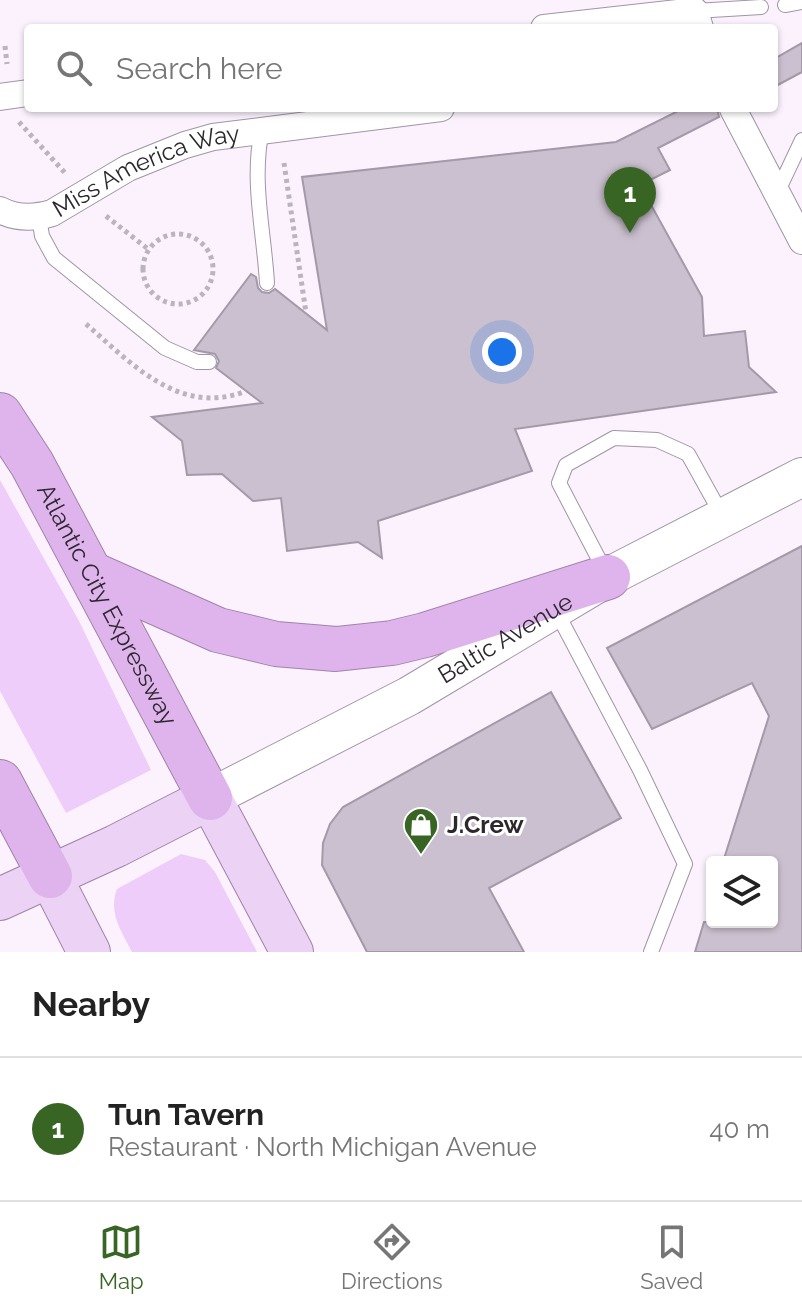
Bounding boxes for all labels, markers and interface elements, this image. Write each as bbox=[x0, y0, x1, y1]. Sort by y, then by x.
search box bbox=[24, 24, 778, 112]
icon: search bbox=[52, 46, 96, 90]
text: Search here bbox=[116, 51, 283, 86]
street label: Miss America Way bbox=[47, 119, 241, 223]
pin: 1 bbox=[604, 167, 656, 233]
your location bbox=[482, 332, 522, 372]
street label: Atlantic City Expressway bbox=[31, 479, 184, 730]
street label: Baltic Avenue bbox=[433, 587, 578, 689]
shop icon: J.Crew bbox=[402, 806, 440, 856]
place label: J.Crew bbox=[447, 810, 524, 839]
map controls bbox=[706, 856, 778, 928]
button: layers bbox=[706, 856, 778, 928]
text: Nearby bbox=[32, 984, 150, 1024]
text: Tun Tavern bbox=[108, 1097, 264, 1132]
text: 1 bbox=[52, 1114, 64, 1144]
text: 40 m bbox=[709, 1114, 770, 1144]
text: Restaurant · North Michigan Avenue bbox=[108, 1132, 537, 1162]
tab: Map bbox=[99, 1220, 144, 1294]
tab: Directions bbox=[341, 1220, 443, 1294]
tab: Saved bbox=[640, 1220, 703, 1294]

